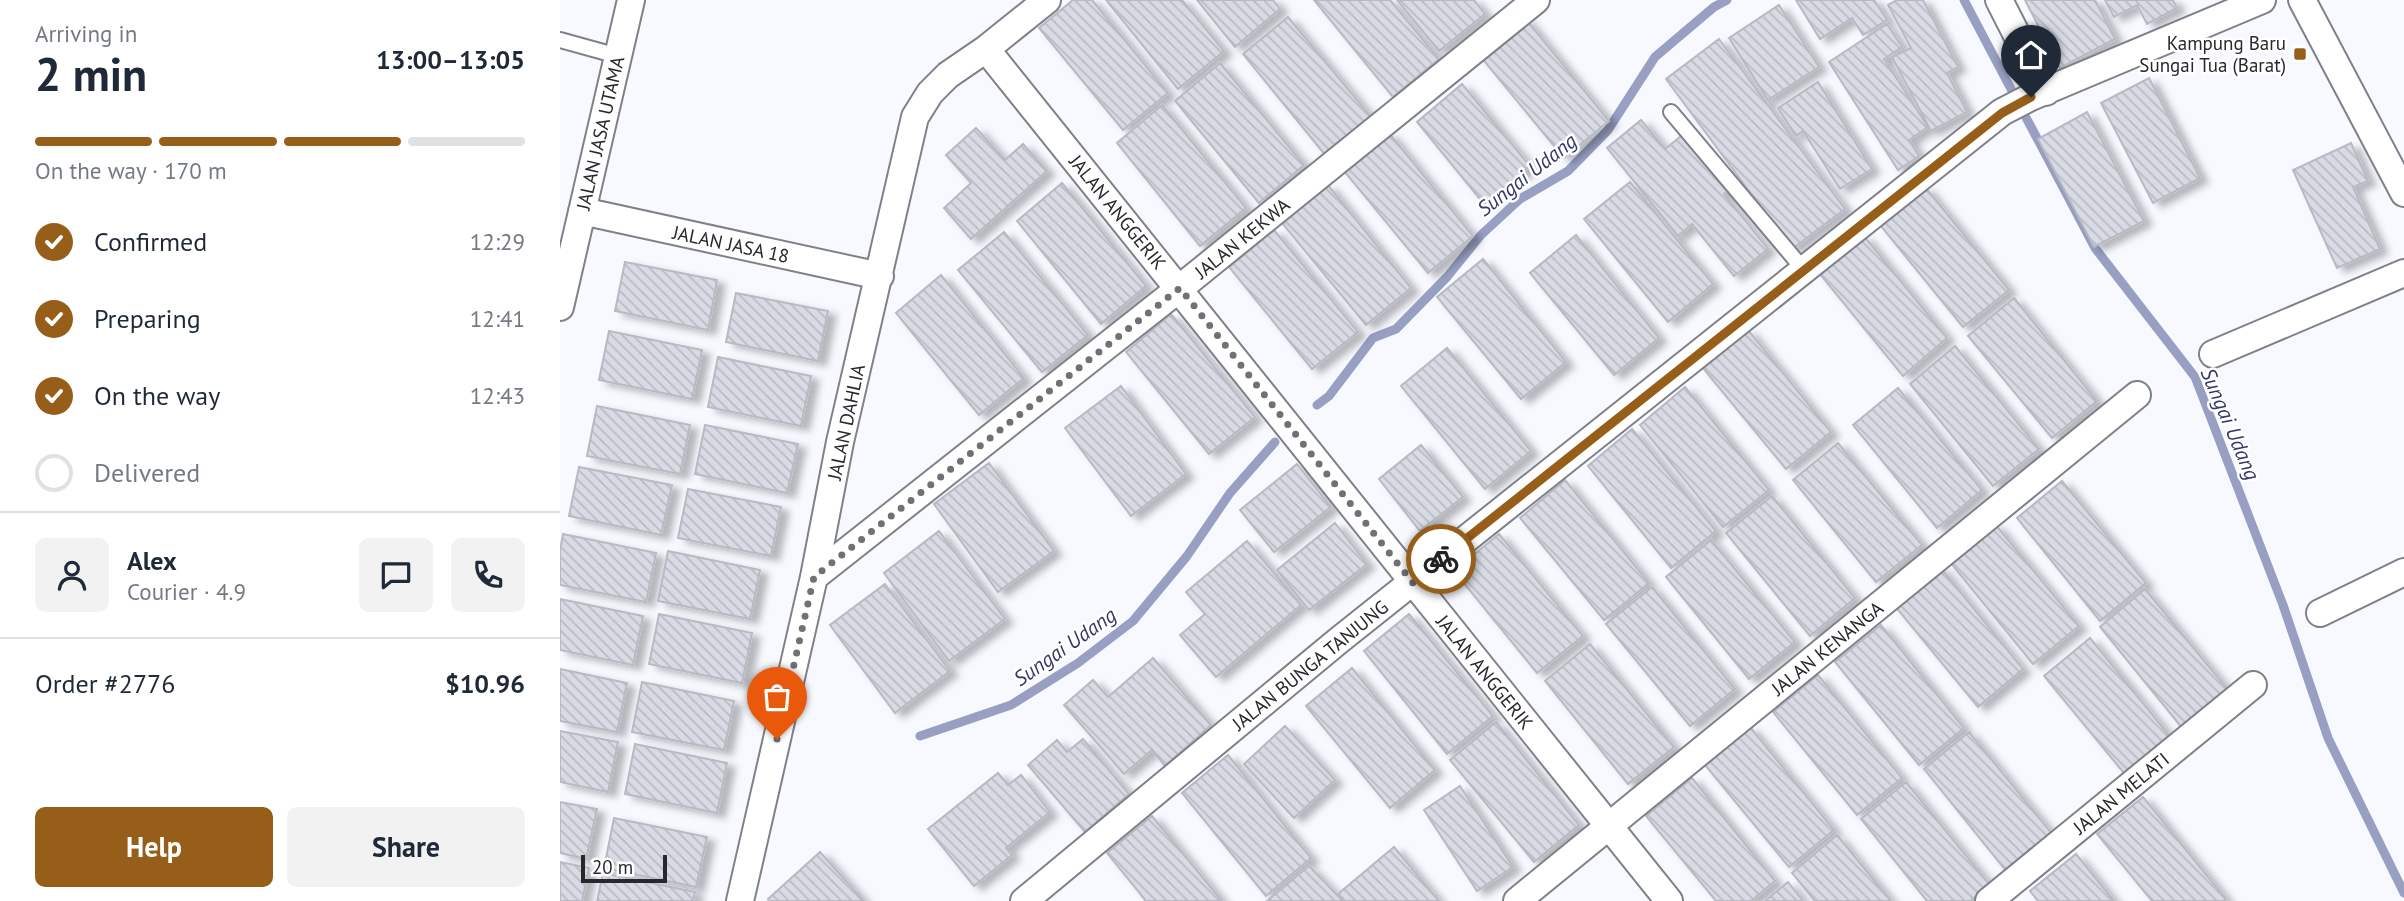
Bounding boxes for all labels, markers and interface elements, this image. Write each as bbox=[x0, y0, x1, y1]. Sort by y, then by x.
text: Arriving in bbox=[35, 19, 137, 48]
pin bbox=[2001, 25, 2061, 97]
place label: Kampung Baru Sungai Tua (Barat) bbox=[2139, 31, 2286, 77]
icon: home bbox=[2012, 36, 2050, 74]
text: 13:00–13:05 bbox=[376, 43, 525, 76]
text: 2 min bbox=[35, 44, 147, 104]
marker: Kampung Baru Sungai Tua (Barat) bbox=[2292, 46, 2308, 62]
street label: JALAN JASA UTAMA bbox=[570, 54, 629, 213]
water label: Sungai Udang bbox=[1471, 127, 1582, 222]
street label: JALAN ANGGERIK bbox=[1064, 149, 1172, 274]
text: On the way · 170 m bbox=[35, 156, 227, 185]
street label: JALAN KEKWA bbox=[1189, 192, 1294, 284]
street label: JALAN JASA 18 bbox=[670, 220, 791, 268]
icon: check bbox=[35, 223, 73, 261]
text: Confirmed bbox=[94, 225, 207, 258]
text: 12:29 bbox=[470, 227, 525, 256]
icon: check bbox=[35, 300, 73, 338]
text: Preparing bbox=[94, 302, 201, 335]
text: 12:41 bbox=[470, 304, 525, 333]
street label: JALAN DAHLIA bbox=[822, 362, 870, 483]
water label: Sungai Udang bbox=[2195, 363, 2266, 485]
icon: check bbox=[35, 377, 73, 415]
text: On the way bbox=[94, 379, 220, 412]
text: 12:43 bbox=[470, 381, 525, 410]
text: Delivered bbox=[94, 456, 200, 489]
courier bbox=[1406, 524, 1476, 594]
button: person bbox=[35, 538, 109, 612]
button: chat bbox=[359, 538, 433, 612]
button: phone bbox=[451, 538, 525, 612]
icon: bike bbox=[1422, 540, 1460, 578]
text: Alex bbox=[127, 544, 177, 577]
text: Courier · 4.9 bbox=[127, 577, 246, 606]
street label: JALAN BUNGA TANJUNG bbox=[1226, 595, 1393, 736]
street label: JALAN KENANGA bbox=[1766, 596, 1888, 701]
water label: Sungai Udang bbox=[1008, 601, 1122, 692]
street label: JALAN ANGGERIK bbox=[1431, 609, 1539, 734]
text: Order #2776 bbox=[35, 667, 175, 700]
text: $10.96 bbox=[445, 667, 525, 700]
pin bbox=[747, 667, 807, 739]
icon: bag bbox=[758, 678, 796, 716]
street label: JALAN MELATI bbox=[2067, 747, 2174, 840]
button: Help bbox=[35, 807, 273, 887]
button: Share bbox=[287, 807, 525, 887]
scale bar bbox=[581, 852, 667, 884]
text: 20 m bbox=[592, 855, 633, 879]

